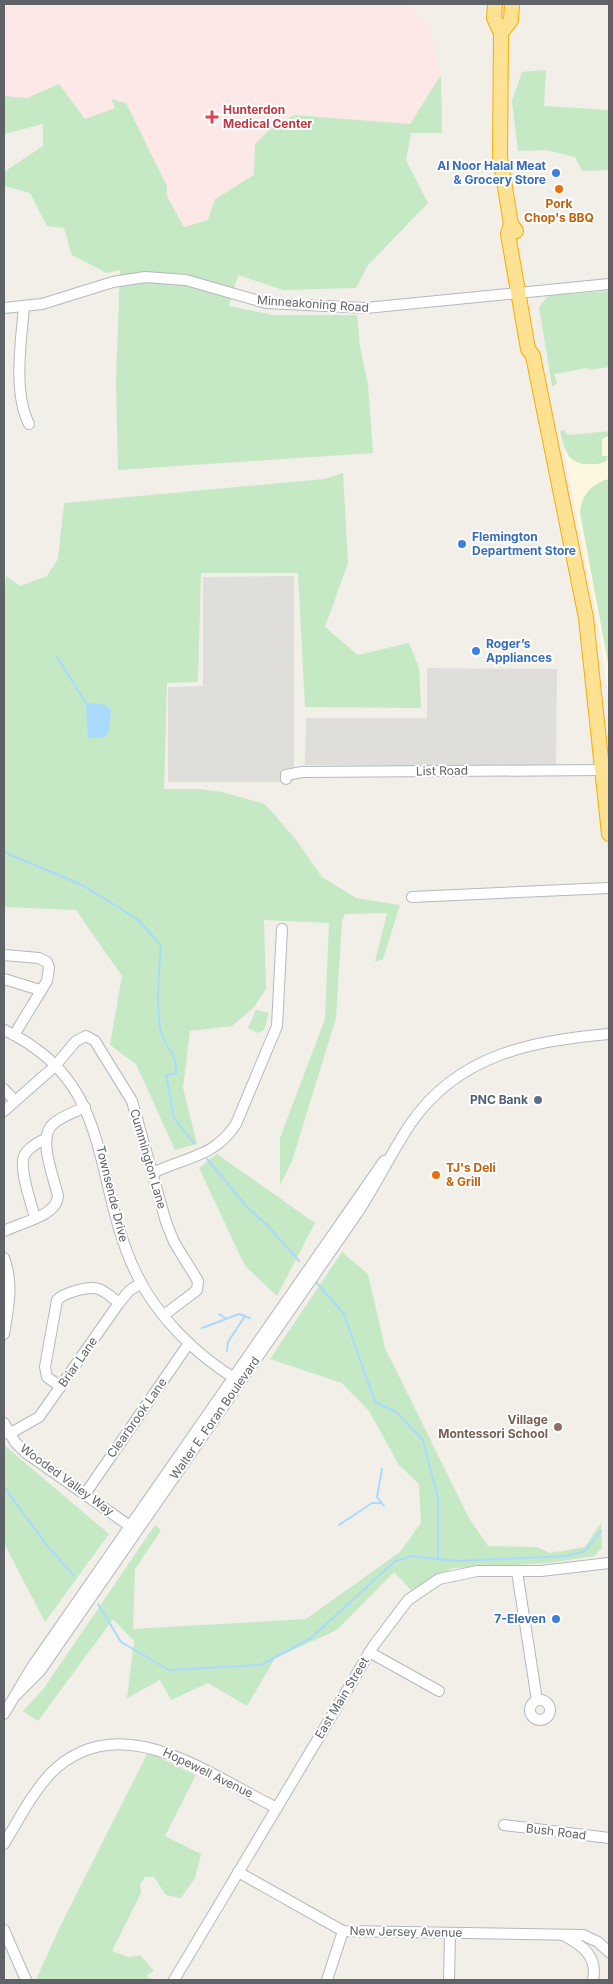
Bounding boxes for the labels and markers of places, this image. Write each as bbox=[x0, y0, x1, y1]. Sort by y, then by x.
place label: Hunterdon Medical Center bbox=[223, 102, 312, 131]
marker: Hunterdon Medical Center bbox=[205, 110, 219, 124]
place label: Al Noor Halal Meat & Grocery Store bbox=[437, 158, 547, 187]
marker: Al Noor Halal Meat & Grocery Store bbox=[550, 167, 562, 179]
marker: Pork Chop's BBQ bbox=[553, 183, 565, 195]
place label: Pork Chop's BBQ bbox=[524, 196, 594, 225]
place label: Flemington Department Store bbox=[472, 529, 576, 558]
marker: Flemington Department Store bbox=[456, 538, 468, 550]
place label: Roger’s Appliances bbox=[486, 636, 552, 665]
marker: Roger’s Appliances bbox=[470, 645, 482, 657]
place label: PNC Bank bbox=[470, 1092, 528, 1107]
marker: PNC Bank bbox=[532, 1094, 544, 1106]
place label: TJ's Deli & Grill bbox=[446, 1160, 496, 1189]
marker: TJ's Deli & Grill bbox=[430, 1169, 442, 1181]
place label: Village Montessori School bbox=[438, 1412, 548, 1441]
marker: Village Montessori School bbox=[552, 1421, 564, 1433]
place label: 7-Eleven bbox=[494, 1611, 546, 1626]
marker: 7-Eleven bbox=[550, 1613, 562, 1625]

